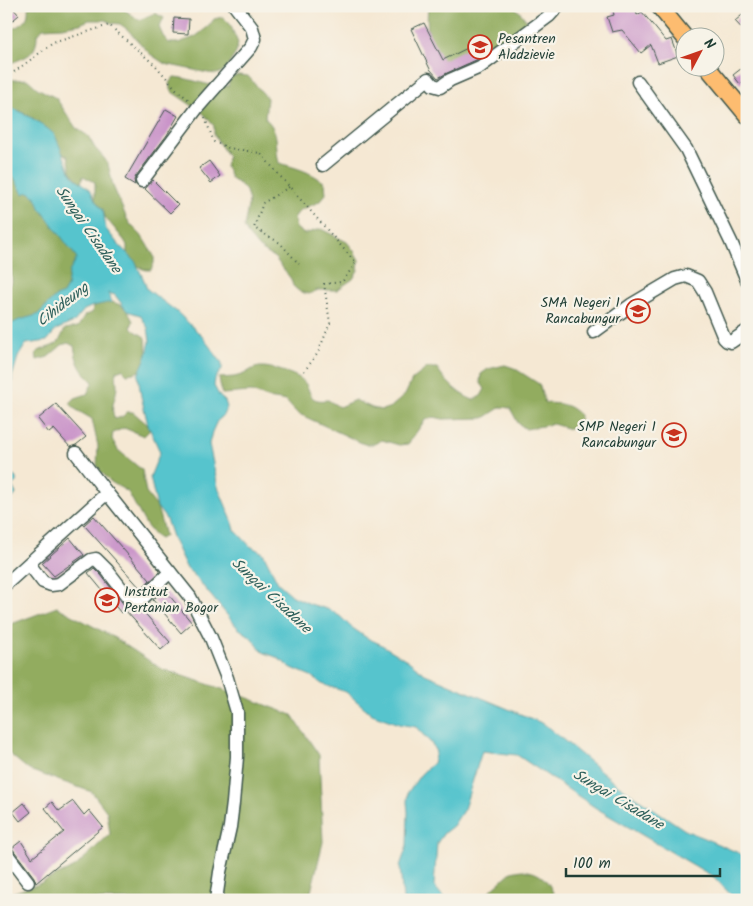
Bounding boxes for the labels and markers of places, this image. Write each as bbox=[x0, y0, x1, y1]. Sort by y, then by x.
place label: Pesantren Aladzievie bbox=[498, 28, 556, 66]
school or university icon: Pesantren Aladzievie bbox=[467, 34, 493, 60]
place label: SMA Negeri 1 Rancabungur bbox=[541, 292, 621, 330]
school or university icon: SMA Negeri 1 Rancabungur bbox=[625, 298, 651, 324]
place label: SMP Negeri 1 Rancabungur bbox=[578, 416, 657, 454]
school or university icon: SMP Negeri 1 Rancabungur bbox=[661, 422, 687, 448]
place label: Institut Pertanian Bogor bbox=[124, 581, 219, 619]
school or university icon: Institut Pertanian Bogor bbox=[94, 587, 120, 613]

